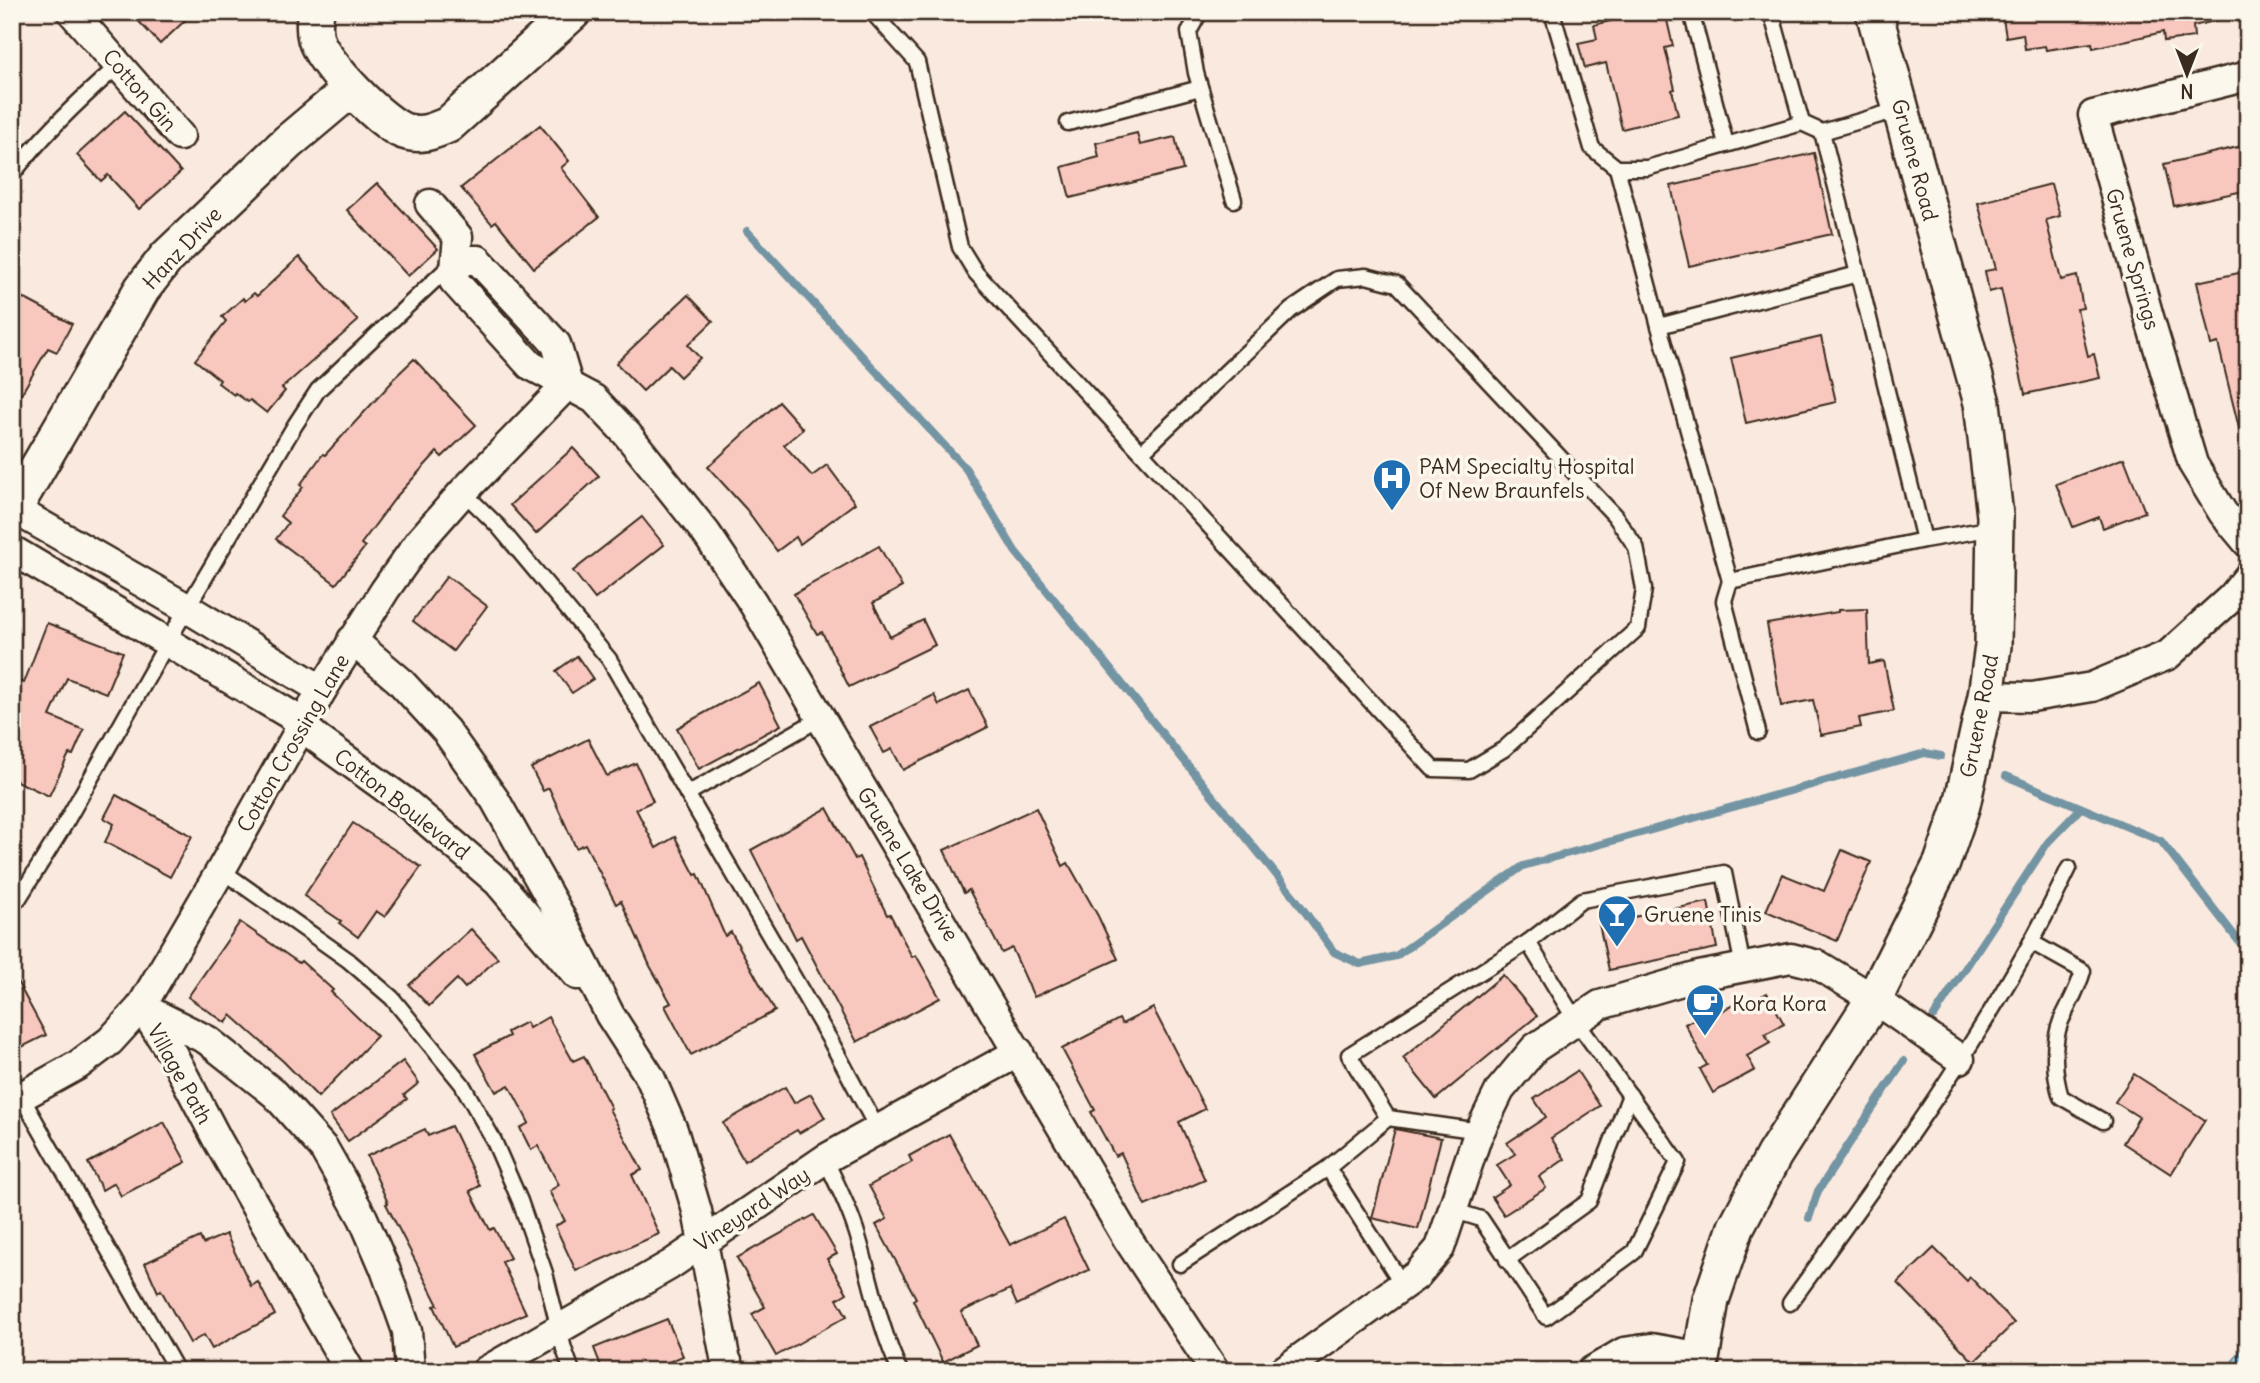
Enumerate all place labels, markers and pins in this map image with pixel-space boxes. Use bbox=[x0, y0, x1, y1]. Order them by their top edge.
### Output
place label: PAM Specialty Hospital Of New Braunfels bbox=[1419, 453, 1634, 504]
hospital icon: PAM Specialty Hospital Of New Braunfels bbox=[1371, 457, 1413, 512]
bar icon: Gruene Tinis bbox=[1596, 893, 1638, 948]
place label: Gruene Tinis bbox=[1644, 901, 1762, 928]
cafe icon: Kora Kora bbox=[1684, 982, 1726, 1037]
place label: Kora Kora bbox=[1732, 990, 1827, 1017]

